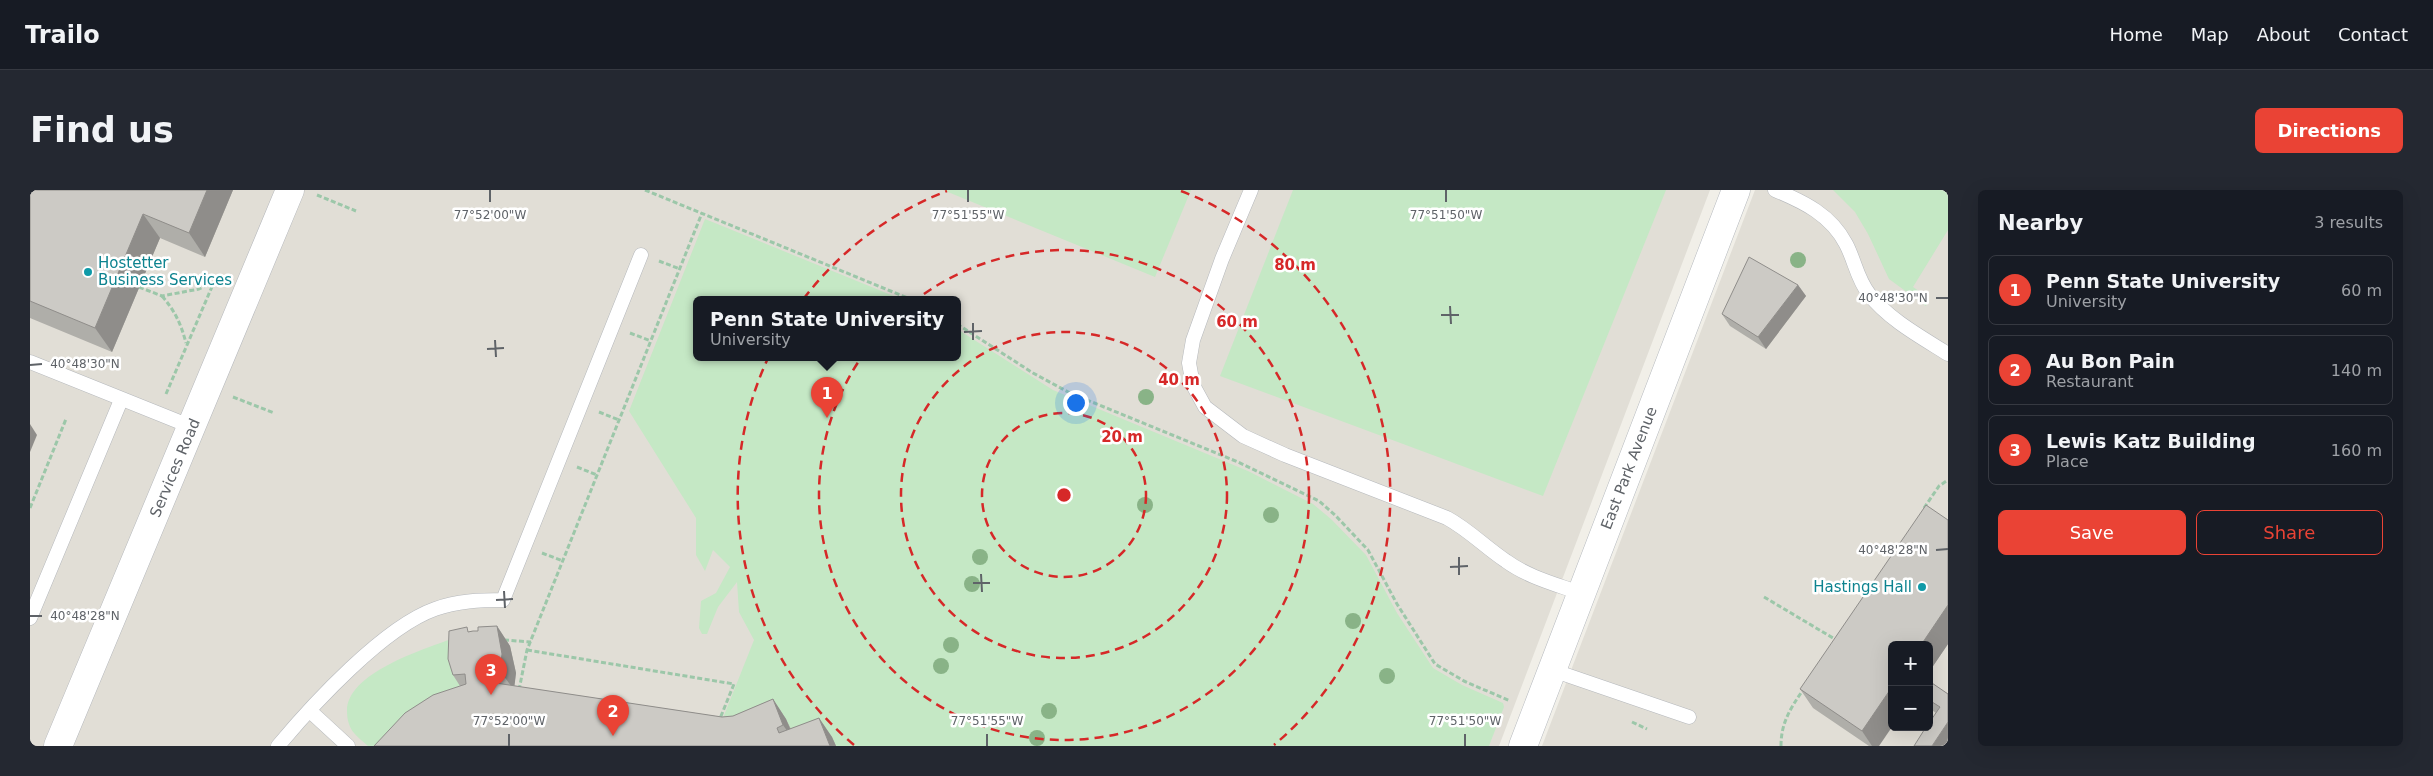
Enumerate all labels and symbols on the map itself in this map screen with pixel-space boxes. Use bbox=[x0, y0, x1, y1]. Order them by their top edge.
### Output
text: 77°52'00"W bbox=[454, 208, 526, 222]
text: 77°51'55"W bbox=[932, 208, 1004, 222]
text: 77°51'50"W bbox=[1410, 208, 1482, 222]
place label: Hostetter Business Services bbox=[98, 254, 232, 289]
text: 80 m bbox=[1274, 256, 1316, 274]
marker: Hostetter Business Services bbox=[82, 266, 94, 278]
text: 40°48'30"N bbox=[1858, 291, 1928, 305]
text: 60 m bbox=[1216, 313, 1258, 331]
text: 40°48'30"N bbox=[50, 357, 120, 371]
text: 40 m bbox=[1158, 371, 1200, 389]
pin: 1 bbox=[811, 377, 843, 418]
your location bbox=[1063, 390, 1089, 416]
street label: East Park Avenue bbox=[1597, 404, 1661, 532]
street label: Services Road bbox=[146, 416, 204, 520]
text: 20 m bbox=[1101, 428, 1143, 446]
centre of rings bbox=[1055, 486, 1073, 504]
text: 40°48'28"N bbox=[1858, 543, 1928, 557]
place label: Hastings Hall bbox=[1813, 578, 1912, 596]
marker: Hastings Hall bbox=[1916, 581, 1928, 593]
text: 40°48'28"N bbox=[50, 609, 120, 623]
pin: 3 bbox=[475, 654, 507, 695]
pin: 2 bbox=[597, 695, 629, 736]
text: 77°52'00"W bbox=[473, 714, 545, 728]
text: 77°51'55"W bbox=[951, 714, 1023, 728]
text: 77°51'50"W bbox=[1429, 714, 1501, 728]

